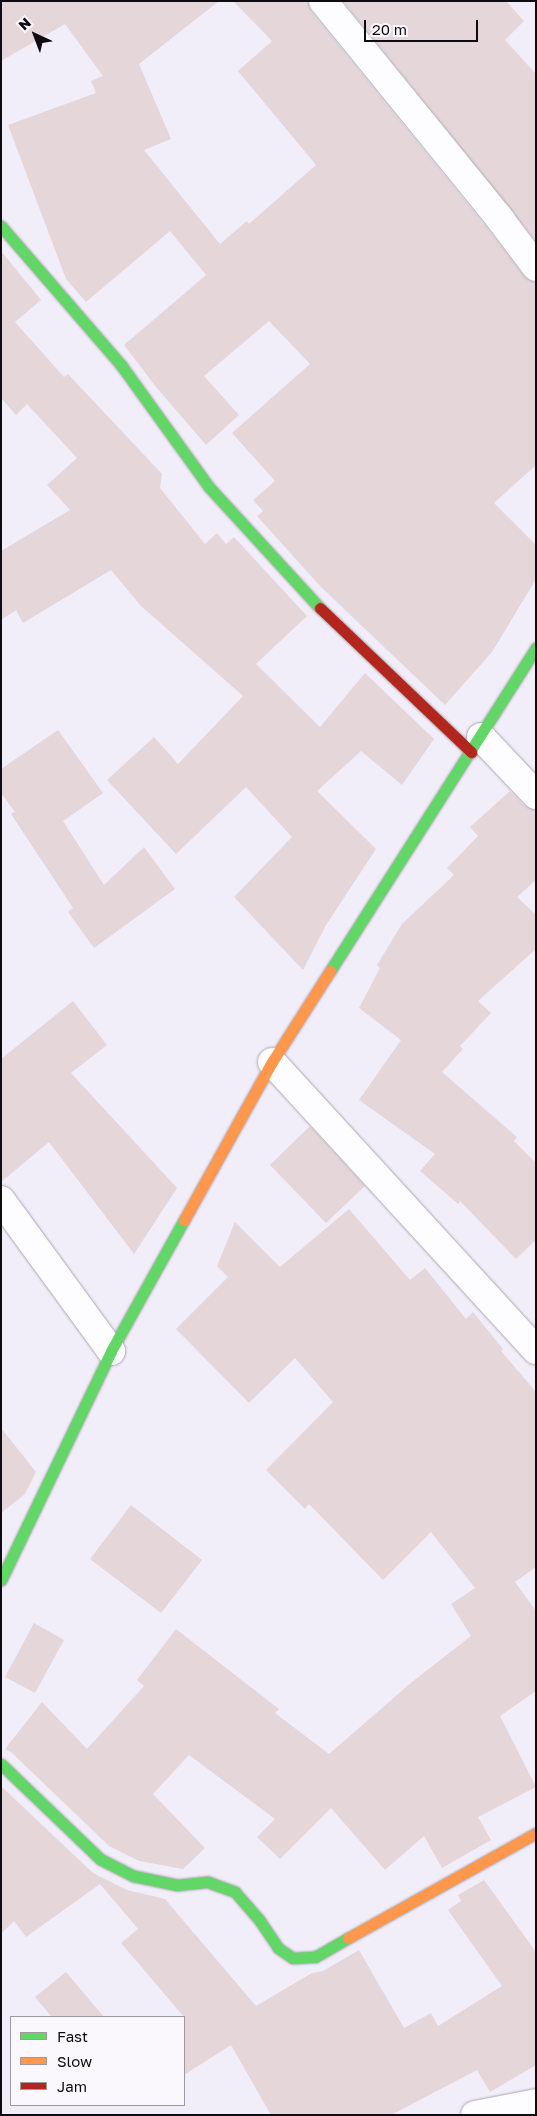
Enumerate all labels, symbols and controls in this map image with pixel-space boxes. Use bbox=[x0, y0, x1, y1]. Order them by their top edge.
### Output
north arrow bbox=[10, 10, 60, 60]
scale bar bbox=[367, 10, 481, 42]
text: N bbox=[15, 14, 34, 34]
text: 20 m bbox=[372, 20, 407, 38]
legend bbox=[10, 2016, 185, 2106]
text: Fast bbox=[57, 2027, 88, 2045]
text: Slow bbox=[57, 2052, 92, 2070]
text: Jam bbox=[57, 2077, 87, 2095]

